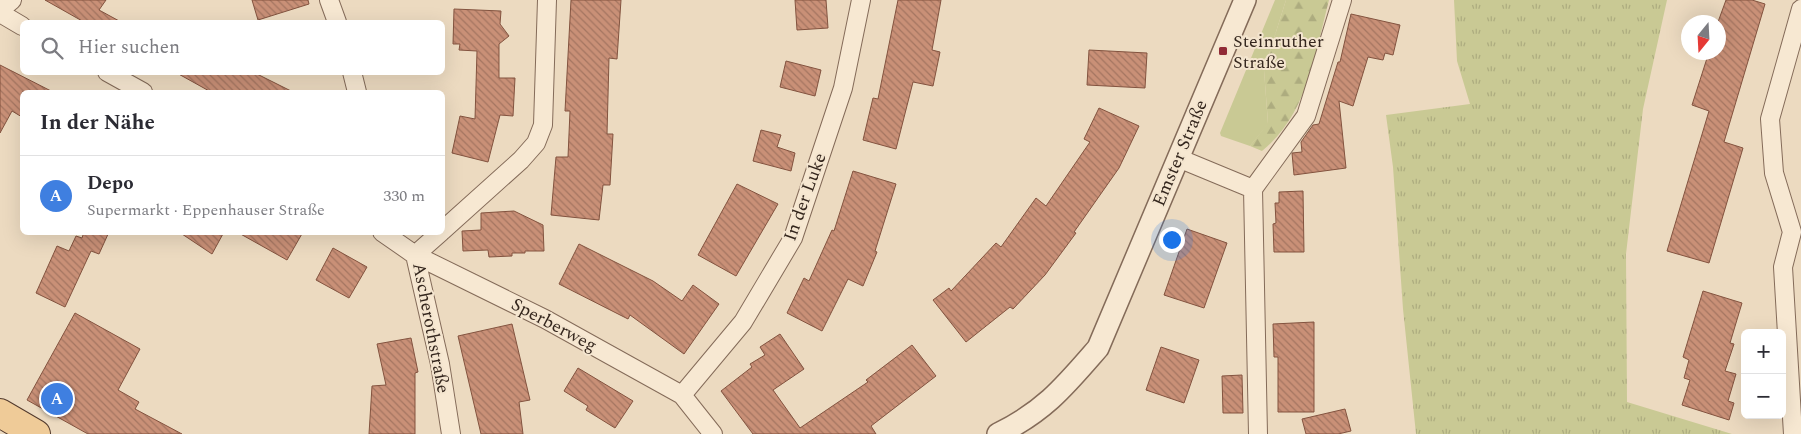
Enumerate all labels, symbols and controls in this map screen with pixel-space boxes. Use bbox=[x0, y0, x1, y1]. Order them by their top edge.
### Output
north arrow bbox=[1681, 15, 1726, 60]
search box bbox=[20, 20, 445, 75]
place label: Steinruther Straße bbox=[1233, 28, 1324, 76]
text: Hier suchen bbox=[78, 33, 180, 62]
icon: search bbox=[38, 34, 66, 62]
marker: Steinruther Straße bbox=[1217, 45, 1229, 57]
street label: Emster Straße bbox=[1145, 95, 1215, 211]
text: In der Nähe bbox=[40, 107, 155, 139]
street label: In der Luke bbox=[777, 149, 833, 245]
text: Depo bbox=[87, 169, 134, 198]
text: A bbox=[50, 184, 62, 208]
text: 330 m bbox=[383, 184, 425, 208]
text: Supermarkt · Eppenhauser Straße bbox=[87, 198, 325, 222]
your location bbox=[1159, 227, 1185, 253]
street label: Ascherothstraße bbox=[405, 260, 457, 396]
street label: Sperberweg bbox=[506, 291, 602, 359]
map controls bbox=[1741, 329, 1786, 419]
button: + bbox=[1741, 329, 1786, 374]
button: − bbox=[1741, 374, 1786, 419]
pin: A bbox=[41, 380, 73, 418]

